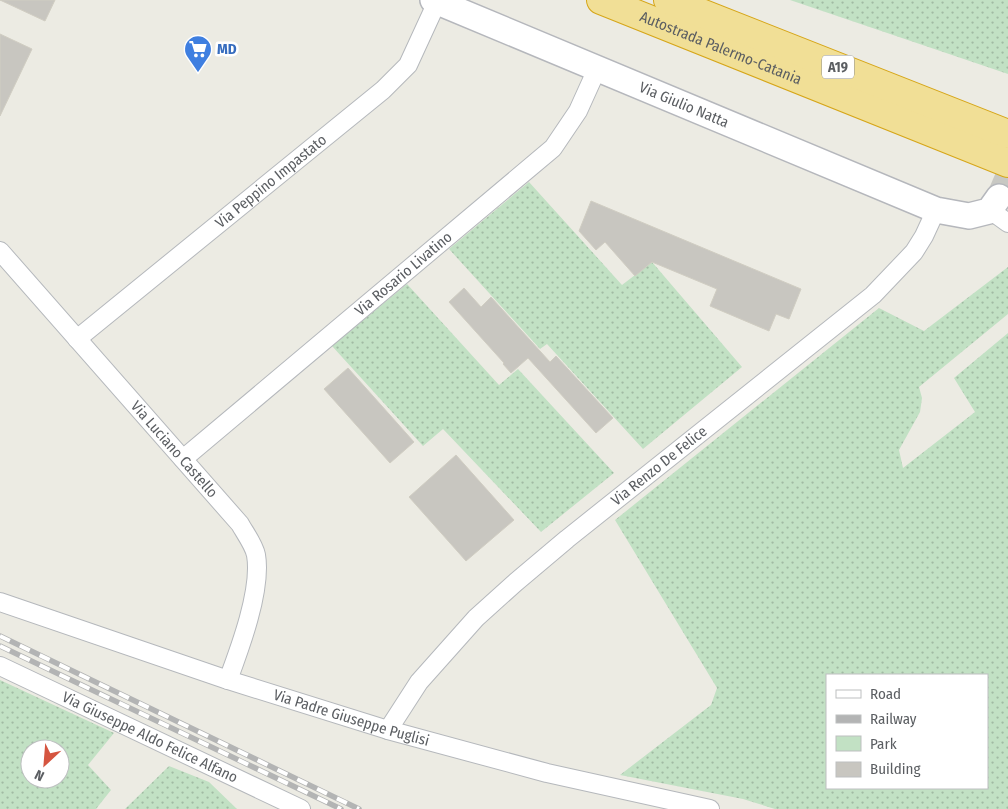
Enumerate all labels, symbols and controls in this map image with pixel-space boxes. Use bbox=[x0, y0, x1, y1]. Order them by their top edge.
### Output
street label: Autostrada Palermo-Catania bbox=[637, 8, 804, 88]
supermarket icon: MD bbox=[183, 34, 213, 73]
place label: MD bbox=[217, 40, 237, 58]
road number: A19 bbox=[822, 56, 854, 78]
street label: Via Giulio Natta bbox=[637, 78, 731, 131]
street label: Via Peppino Impastato bbox=[212, 131, 330, 232]
street label: Via Rosario Livatino bbox=[351, 228, 456, 320]
street label: Via Luciano Castello bbox=[127, 397, 222, 501]
street label: Via Renzo De Felice bbox=[608, 422, 710, 509]
legend bbox=[826, 674, 988, 789]
text: Road bbox=[870, 685, 901, 703]
street label: Via Padre Giuseppe Puglisi bbox=[271, 686, 431, 750]
street label: Via Giuseppe Aldo Felice Alfano bbox=[59, 688, 241, 787]
text: Railway bbox=[870, 710, 917, 728]
text: Park bbox=[870, 735, 897, 753]
north arrow bbox=[20, 739, 70, 789]
text: Building bbox=[870, 760, 921, 778]
text: N bbox=[32, 766, 47, 785]

